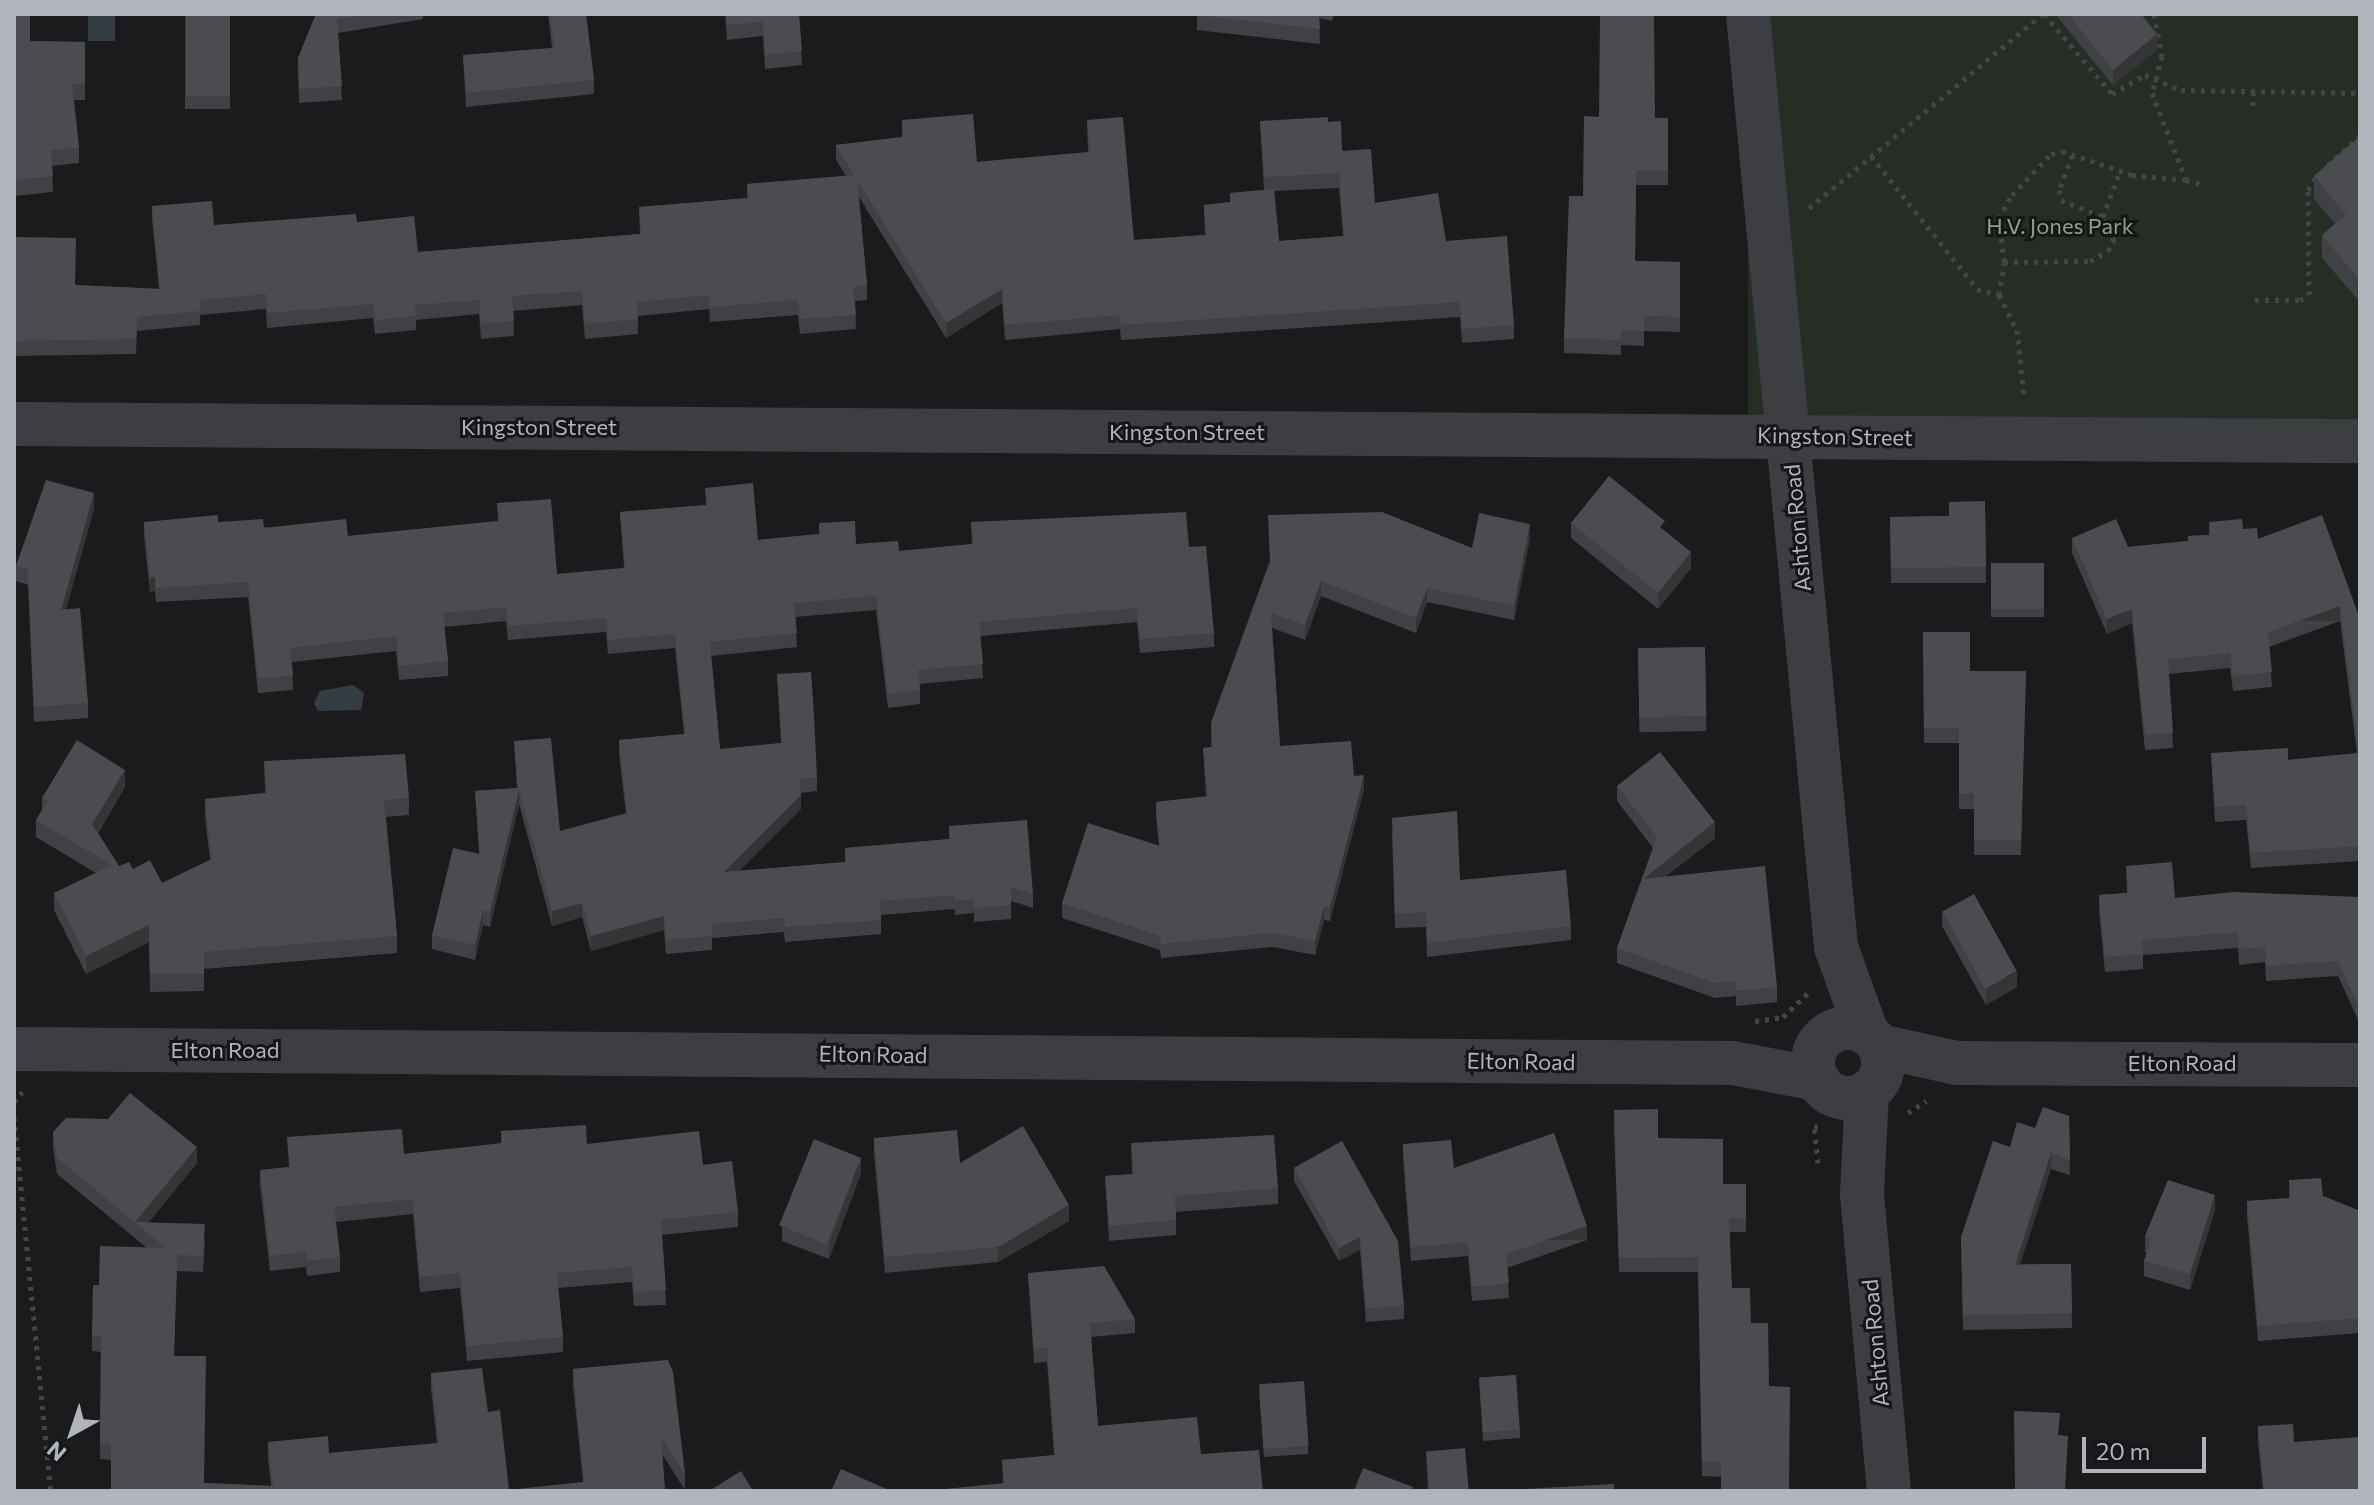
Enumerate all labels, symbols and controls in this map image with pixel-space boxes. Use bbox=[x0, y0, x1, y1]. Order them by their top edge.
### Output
park label: H.V. Jones Park bbox=[1986, 213, 2134, 239]
street label: Kingston Street bbox=[461, 414, 617, 440]
street label: Kingston Street bbox=[1109, 419, 1265, 445]
street label: Kingston Street bbox=[1757, 421, 1913, 451]
street label: Ashton Road bbox=[1778, 463, 1816, 593]
street label: Elton Road bbox=[171, 1037, 279, 1063]
street label: Elton Road bbox=[818, 1040, 928, 1068]
street label: Elton Road bbox=[1466, 1047, 1576, 1075]
street label: Elton Road bbox=[2128, 1050, 2236, 1076]
street label: Ashton Road bbox=[1856, 1278, 1894, 1408]
north arrow bbox=[32, 1393, 112, 1473]
scale bar bbox=[2086, 1421, 2210, 1471]
text: N bbox=[41, 1436, 71, 1467]
text: 20 m bbox=[2096, 1436, 2150, 1465]

